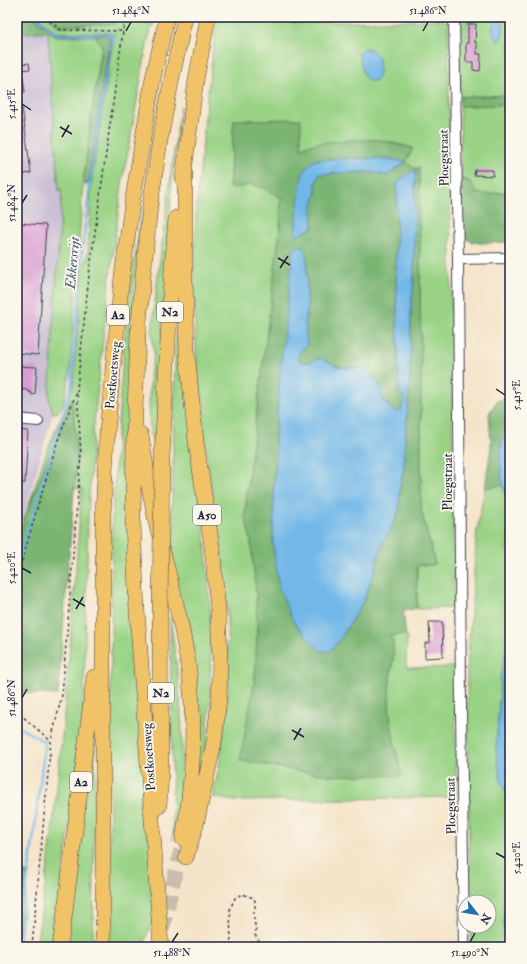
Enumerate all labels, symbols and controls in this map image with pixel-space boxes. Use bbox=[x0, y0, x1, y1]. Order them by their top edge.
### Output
text: 51.484°N bbox=[112, 5, 150, 17]
text: 51.486°N bbox=[409, 5, 447, 17]
text: 5.415°E bbox=[6, 89, 18, 119]
street label: Ploegstraat bbox=[436, 129, 452, 187]
text: 51.484°N bbox=[6, 184, 18, 222]
water label: Ekkersrijt bbox=[62, 235, 83, 291]
road number: N2 bbox=[157, 302, 183, 322]
road number: A2 bbox=[107, 305, 129, 325]
street label: Postkoetsweg bbox=[102, 340, 124, 410]
text: 5.415°E bbox=[511, 380, 523, 410]
street label: Ploegstraat bbox=[440, 453, 456, 511]
road number: A50 bbox=[193, 505, 221, 525]
text: 5.420°E bbox=[6, 552, 18, 584]
text: 51.486°N bbox=[6, 679, 18, 717]
road number: N2 bbox=[148, 683, 174, 703]
street label: Postkoetsweg bbox=[139, 722, 159, 792]
road number: A2 bbox=[70, 772, 92, 792]
street label: Ploegstraat bbox=[443, 777, 459, 835]
text: 5.420°E bbox=[511, 842, 523, 874]
north arrow bbox=[457, 894, 497, 934]
text: N bbox=[476, 910, 494, 927]
text: 51.488°N bbox=[153, 947, 191, 959]
text: 51.490°N bbox=[451, 947, 489, 959]

